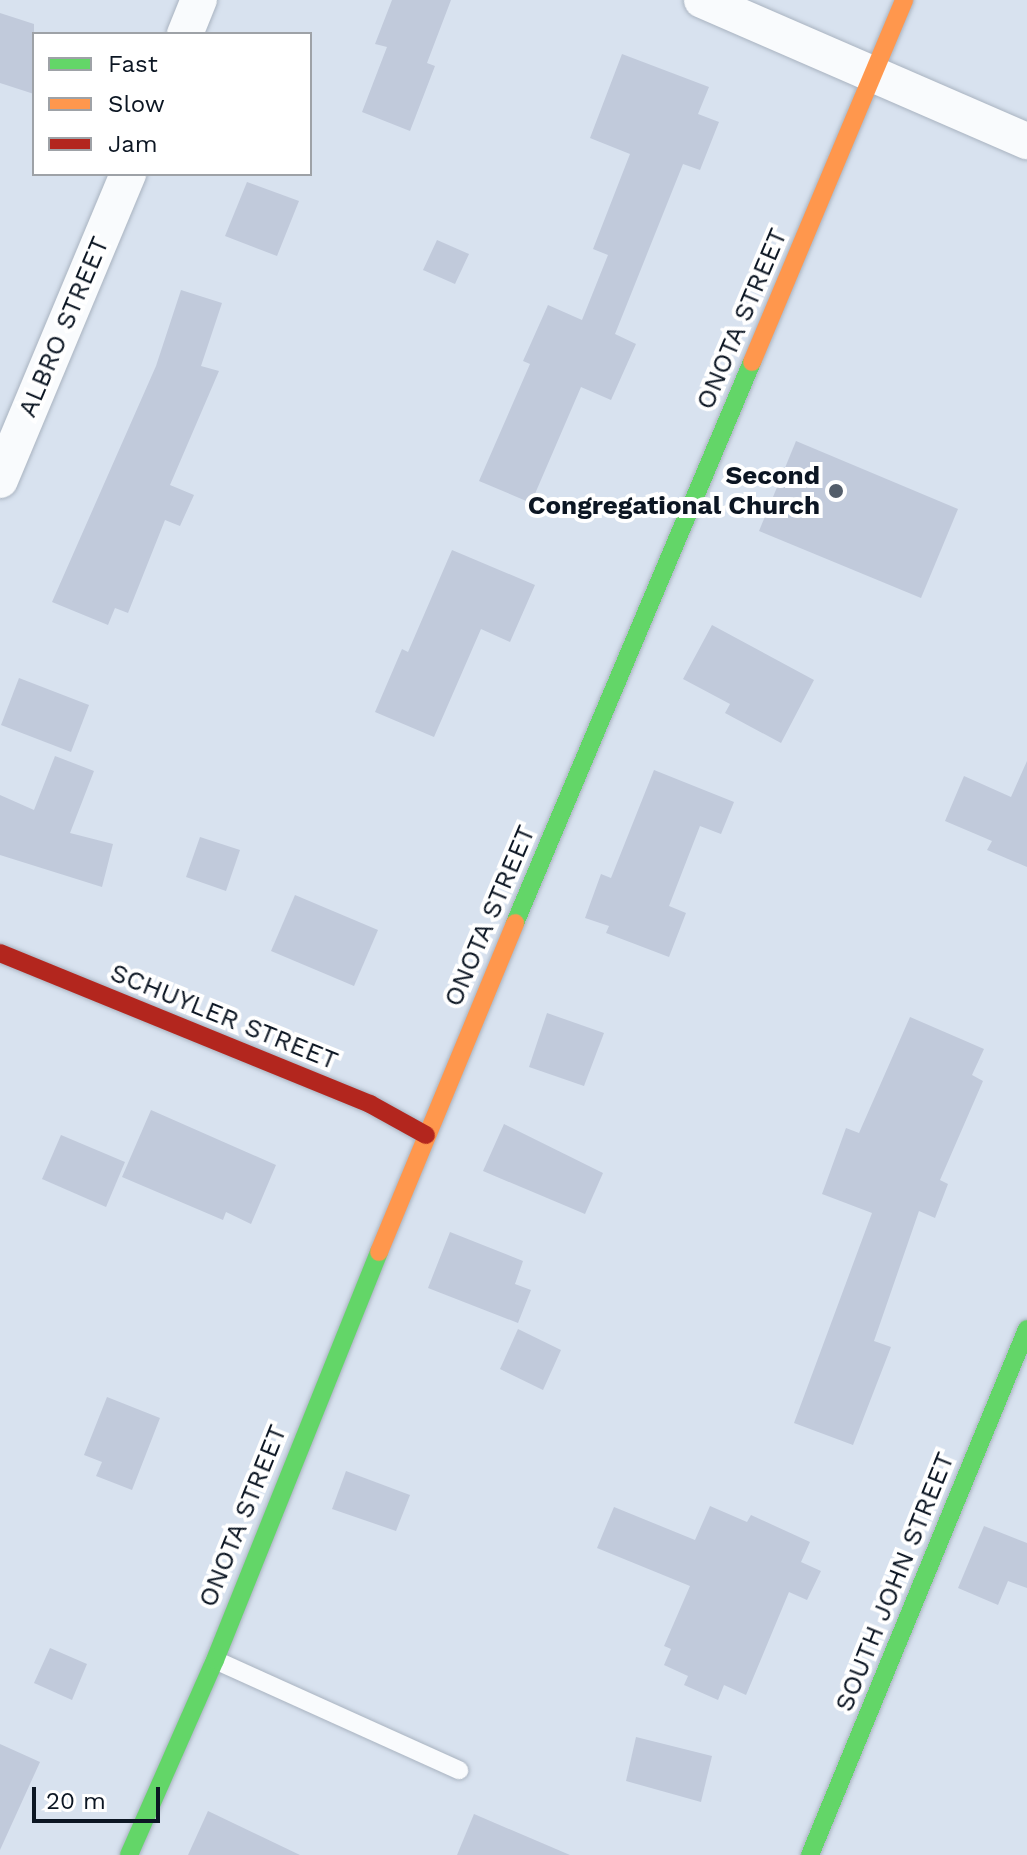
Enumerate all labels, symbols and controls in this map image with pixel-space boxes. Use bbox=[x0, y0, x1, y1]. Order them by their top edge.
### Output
legend bbox=[32, 32, 312, 176]
text: Fast bbox=[108, 50, 158, 78]
text: Slow bbox=[108, 90, 165, 118]
text: Jam bbox=[108, 130, 158, 158]
street label: ONOTA STREET bbox=[690, 223, 794, 415]
street label: ALBRO STREET bbox=[12, 232, 116, 422]
place label: Second Congregational Church bbox=[527, 460, 820, 522]
marker: Second Congregational Church bbox=[827, 482, 845, 500]
street label: ONOTA STREET bbox=[438, 820, 542, 1012]
street label: SCHUYLER STREET bbox=[106, 957, 342, 1077]
street label: ONOTA STREET bbox=[192, 1420, 294, 1612]
street label: SOUTH JOHN STREET bbox=[829, 1448, 961, 1716]
scale bar bbox=[36, 1771, 164, 1821]
text: 20 m bbox=[46, 1787, 106, 1815]

